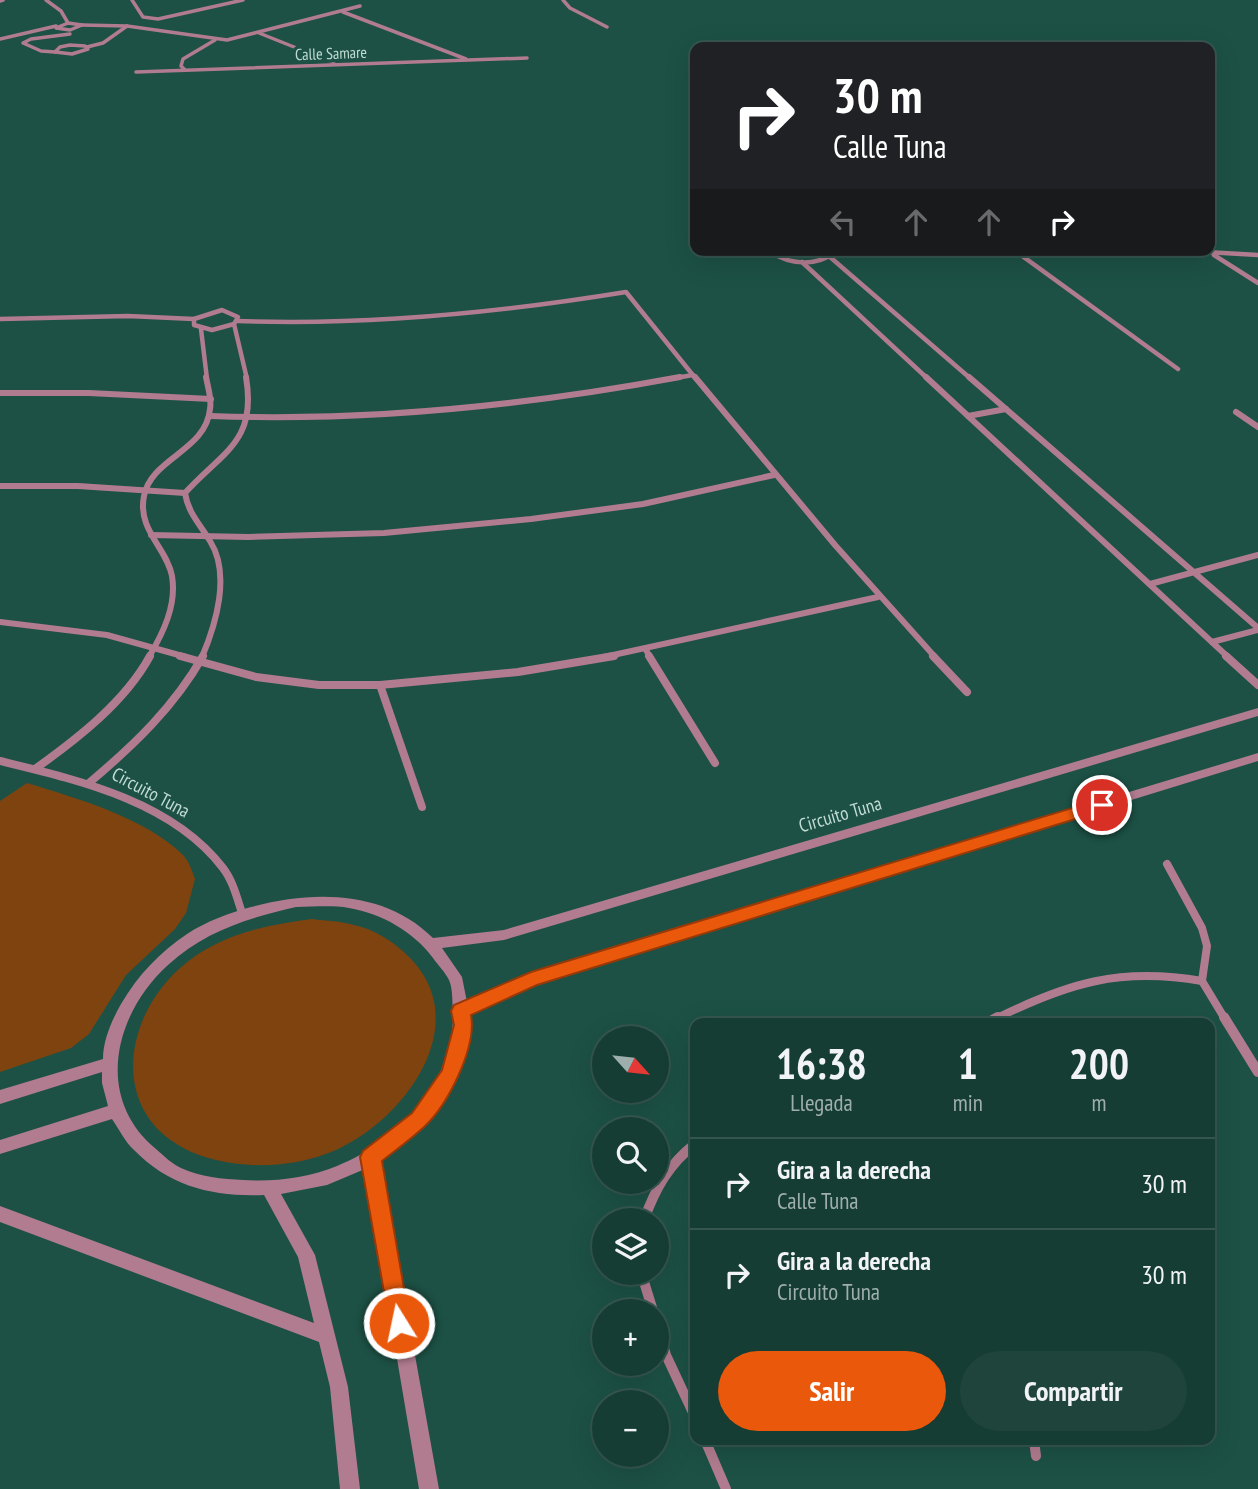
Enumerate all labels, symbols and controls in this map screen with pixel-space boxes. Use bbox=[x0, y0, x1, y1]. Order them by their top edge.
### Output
street label: Calle Samare bbox=[295, 42, 367, 64]
text: 30 m bbox=[833, 63, 922, 127]
icon: right bbox=[718, 70, 809, 161]
text: Calle Tuna bbox=[833, 125, 946, 167]
icon: left bbox=[824, 203, 862, 241]
icon: ahead bbox=[897, 203, 935, 241]
icon: ahead bbox=[970, 203, 1008, 241]
icon: right bbox=[1043, 203, 1081, 241]
street label: Circuito Tuna bbox=[108, 761, 194, 823]
pin bbox=[1072, 775, 1132, 835]
icon: arrive bbox=[1083, 786, 1121, 824]
street label: Circuito Tuna bbox=[796, 791, 884, 837]
north arrow bbox=[592, 1026, 668, 1102]
map controls bbox=[592, 1026, 669, 1467]
text: 16:38 bbox=[776, 1036, 867, 1091]
text: 1 bbox=[958, 1036, 978, 1091]
text: 200 bbox=[1069, 1036, 1129, 1091]
text: Llegada bbox=[790, 1088, 853, 1117]
text: min bbox=[953, 1088, 983, 1117]
text: m bbox=[1091, 1088, 1106, 1117]
button: search bbox=[592, 1117, 669, 1194]
text: Gira a la derecha bbox=[777, 1153, 931, 1186]
icon: right bbox=[718, 1165, 756, 1203]
text: 30 m bbox=[1141, 1167, 1187, 1200]
text: Calle Tuna bbox=[777, 1186, 859, 1215]
button: layers bbox=[592, 1208, 669, 1285]
text: Gira a la derecha bbox=[777, 1244, 931, 1277]
icon: right bbox=[718, 1256, 756, 1294]
text: 30 m bbox=[1141, 1258, 1187, 1291]
text: Circuito Tuna bbox=[777, 1277, 880, 1306]
position arrow bbox=[362, 1286, 436, 1360]
button: + bbox=[592, 1299, 669, 1376]
button: Salir bbox=[718, 1351, 946, 1431]
button: Compartir bbox=[960, 1351, 1187, 1431]
button: − bbox=[592, 1390, 669, 1467]

